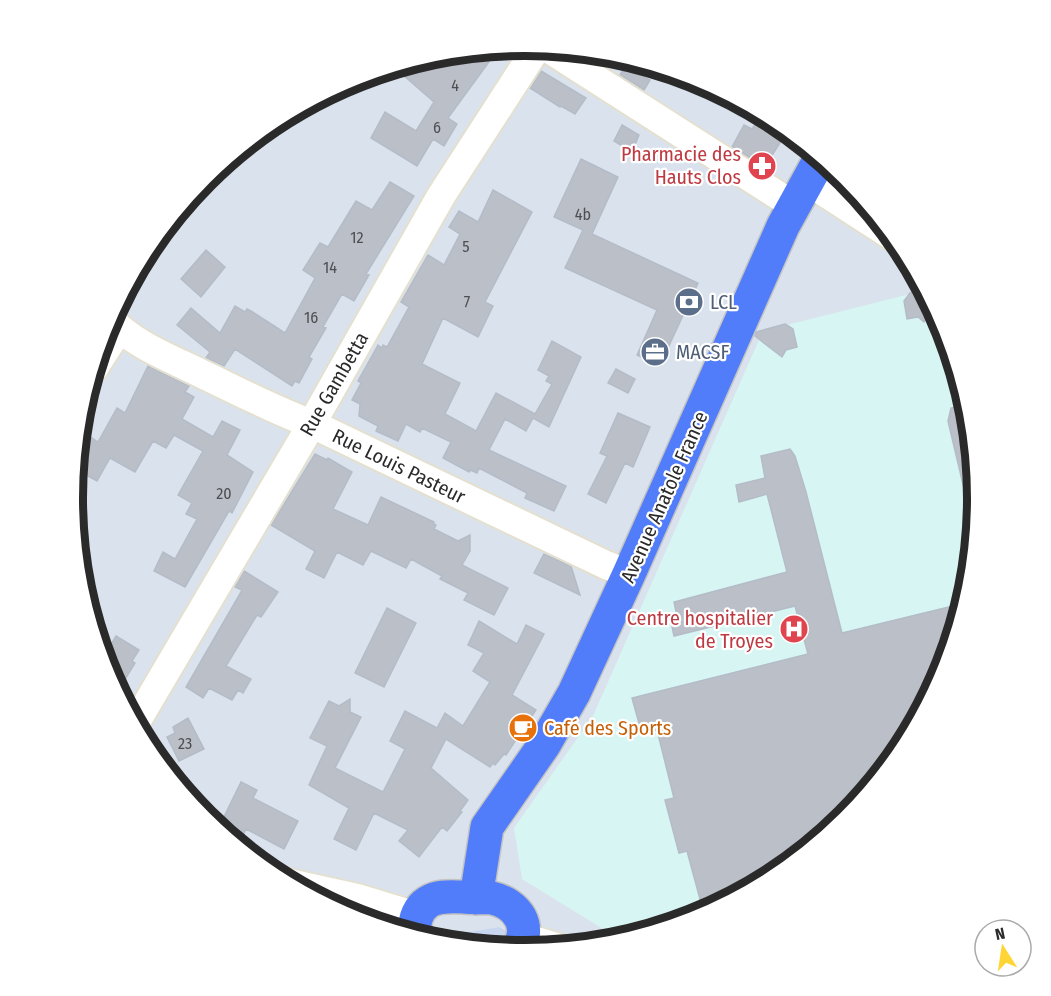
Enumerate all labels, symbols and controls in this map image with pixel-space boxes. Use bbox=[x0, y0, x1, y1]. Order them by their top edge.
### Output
house number: 4 bbox=[451, 76, 459, 95]
house number: 6 bbox=[433, 118, 441, 137]
place label: Pharmacie des Hauts Clos bbox=[621, 142, 741, 189]
pharmacy icon: Pharmacie des Hauts Clos bbox=[746, 150, 778, 182]
house number: 4b bbox=[575, 205, 591, 224]
house number: 12 bbox=[350, 228, 364, 247]
house number: 5 bbox=[462, 237, 470, 256]
house number: 14 bbox=[323, 258, 337, 277]
bank icon: LCL bbox=[673, 286, 705, 318]
place label: LCL bbox=[710, 290, 737, 314]
house number: 7 bbox=[464, 292, 471, 311]
house number: 16 bbox=[304, 308, 318, 327]
street label: Rue Gambetta bbox=[295, 328, 373, 440]
office icon: MACSF bbox=[639, 336, 671, 368]
place label: MACSF bbox=[676, 340, 729, 364]
street label: Avenue Anatole France bbox=[615, 408, 713, 586]
street label: Rue Louis Pasteur bbox=[329, 423, 469, 509]
house number: 20 bbox=[216, 484, 232, 503]
place label: Centre hospitalier de Troyes bbox=[627, 606, 773, 653]
hospital icon: Centre hospitalier de Troyes bbox=[778, 613, 810, 645]
cafe icon: Café des Sports bbox=[507, 712, 539, 744]
place label: Café des Sports bbox=[544, 716, 671, 740]
house number: 23 bbox=[178, 734, 192, 753]
north arrow bbox=[973, 918, 1033, 978]
text: N bbox=[993, 924, 1007, 944]

